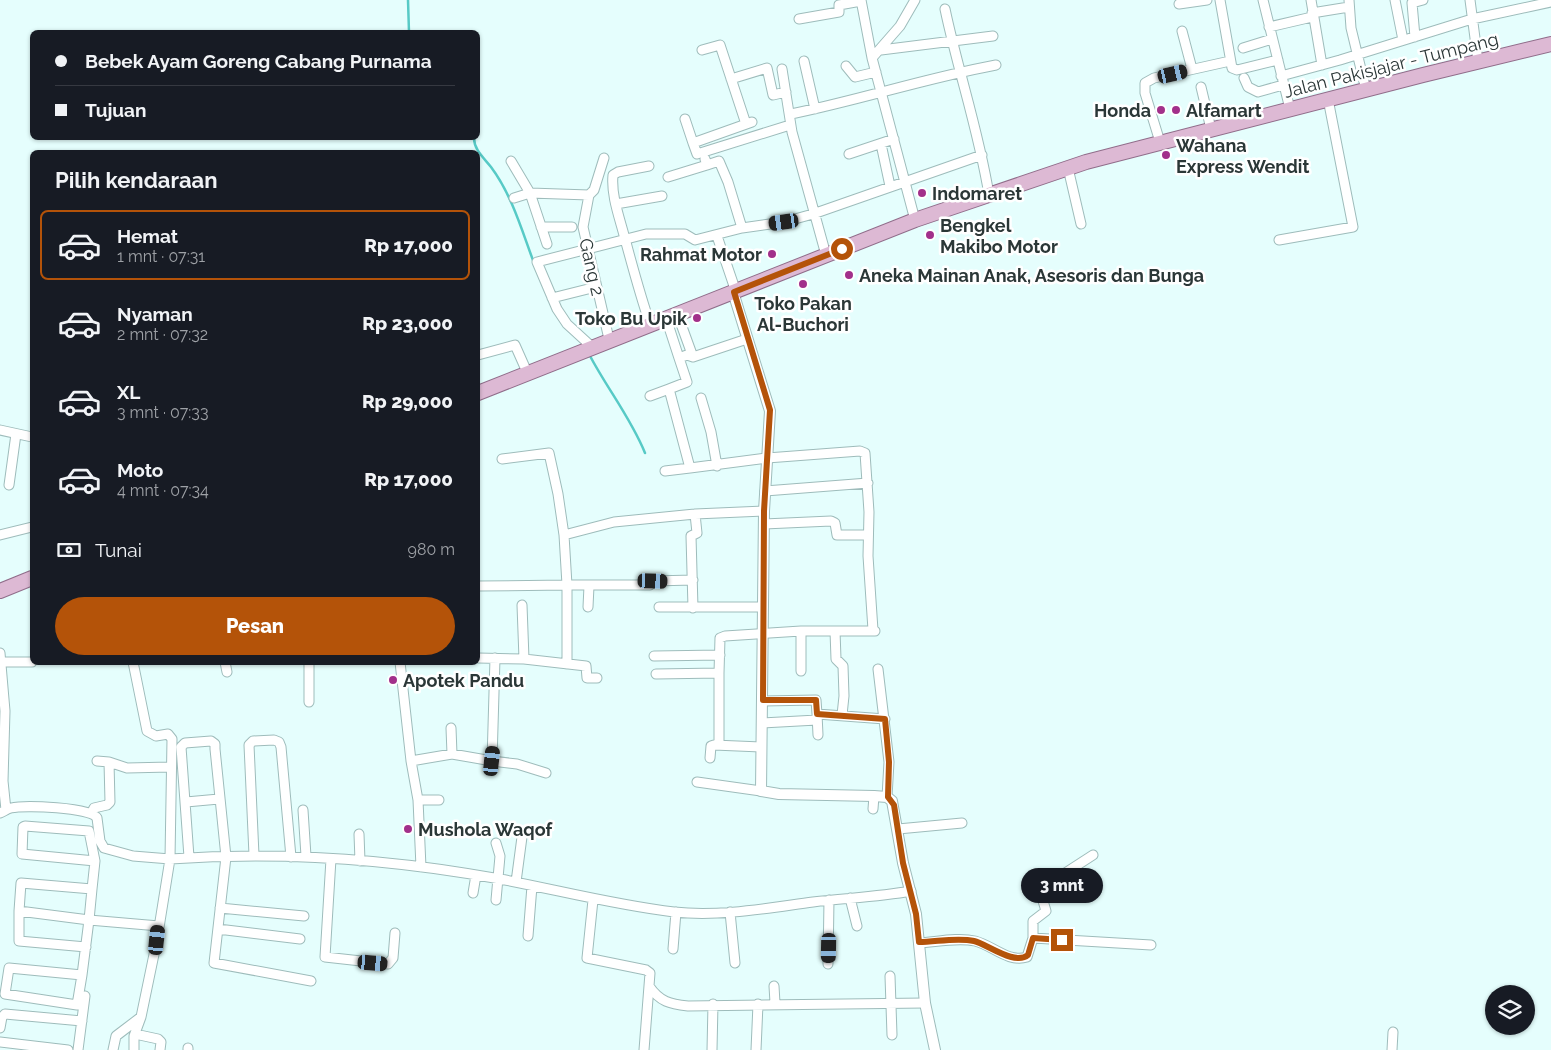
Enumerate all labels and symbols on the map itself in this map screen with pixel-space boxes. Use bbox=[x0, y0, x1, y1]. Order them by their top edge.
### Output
street label: Jalan Pakisjajar - Tumpang bbox=[1282, 28, 1500, 102]
car bbox=[1156, 63, 1189, 85]
place label: Honda bbox=[1094, 100, 1151, 121]
place label: Alfamart bbox=[1186, 100, 1262, 121]
marker: Honda bbox=[1155, 104, 1167, 116]
marker: Alfamart bbox=[1170, 104, 1182, 116]
place label: Wahana Express Wendit bbox=[1176, 135, 1309, 177]
marker: Wahana Express Wendit bbox=[1160, 149, 1172, 161]
place label: Indomaret bbox=[932, 183, 1022, 204]
marker: Indomaret bbox=[916, 187, 928, 199]
car bbox=[768, 212, 799, 232]
place label: Bengkel Makibo Motor bbox=[940, 215, 1058, 257]
marker: Bengkel Makibo Motor bbox=[924, 229, 936, 241]
street label: Gang 2 bbox=[575, 236, 609, 298]
route start bbox=[831, 238, 853, 260]
place label: Rahmat Motor bbox=[640, 244, 762, 265]
marker: Rahmat Motor bbox=[766, 248, 778, 260]
place label: Aneka Mainan Anak, Asesoris dan Bunga bbox=[859, 265, 1204, 286]
marker: Aneka Mainan Anak, Asesoris dan Bunga bbox=[843, 269, 855, 281]
marker: Toko Pakan Al-Buchori bbox=[797, 278, 809, 290]
place label: Toko Pakan Al-Buchori bbox=[754, 293, 852, 335]
place label: Toko Bu Upik bbox=[575, 308, 688, 329]
marker: Toko Bu Upik bbox=[691, 312, 703, 324]
car bbox=[637, 573, 668, 589]
place label: Apotek Pandu bbox=[403, 670, 524, 691]
marker: Apotek Pandu bbox=[387, 674, 399, 686]
car bbox=[482, 745, 501, 777]
place label: Mushola Waqof bbox=[418, 819, 554, 840]
marker: Mushola Waqof bbox=[402, 823, 414, 835]
callout: 3 mnt bbox=[1021, 868, 1103, 902]
car bbox=[147, 924, 166, 956]
route end bbox=[1051, 929, 1073, 951]
car bbox=[821, 933, 836, 963]
car bbox=[357, 954, 388, 972]

